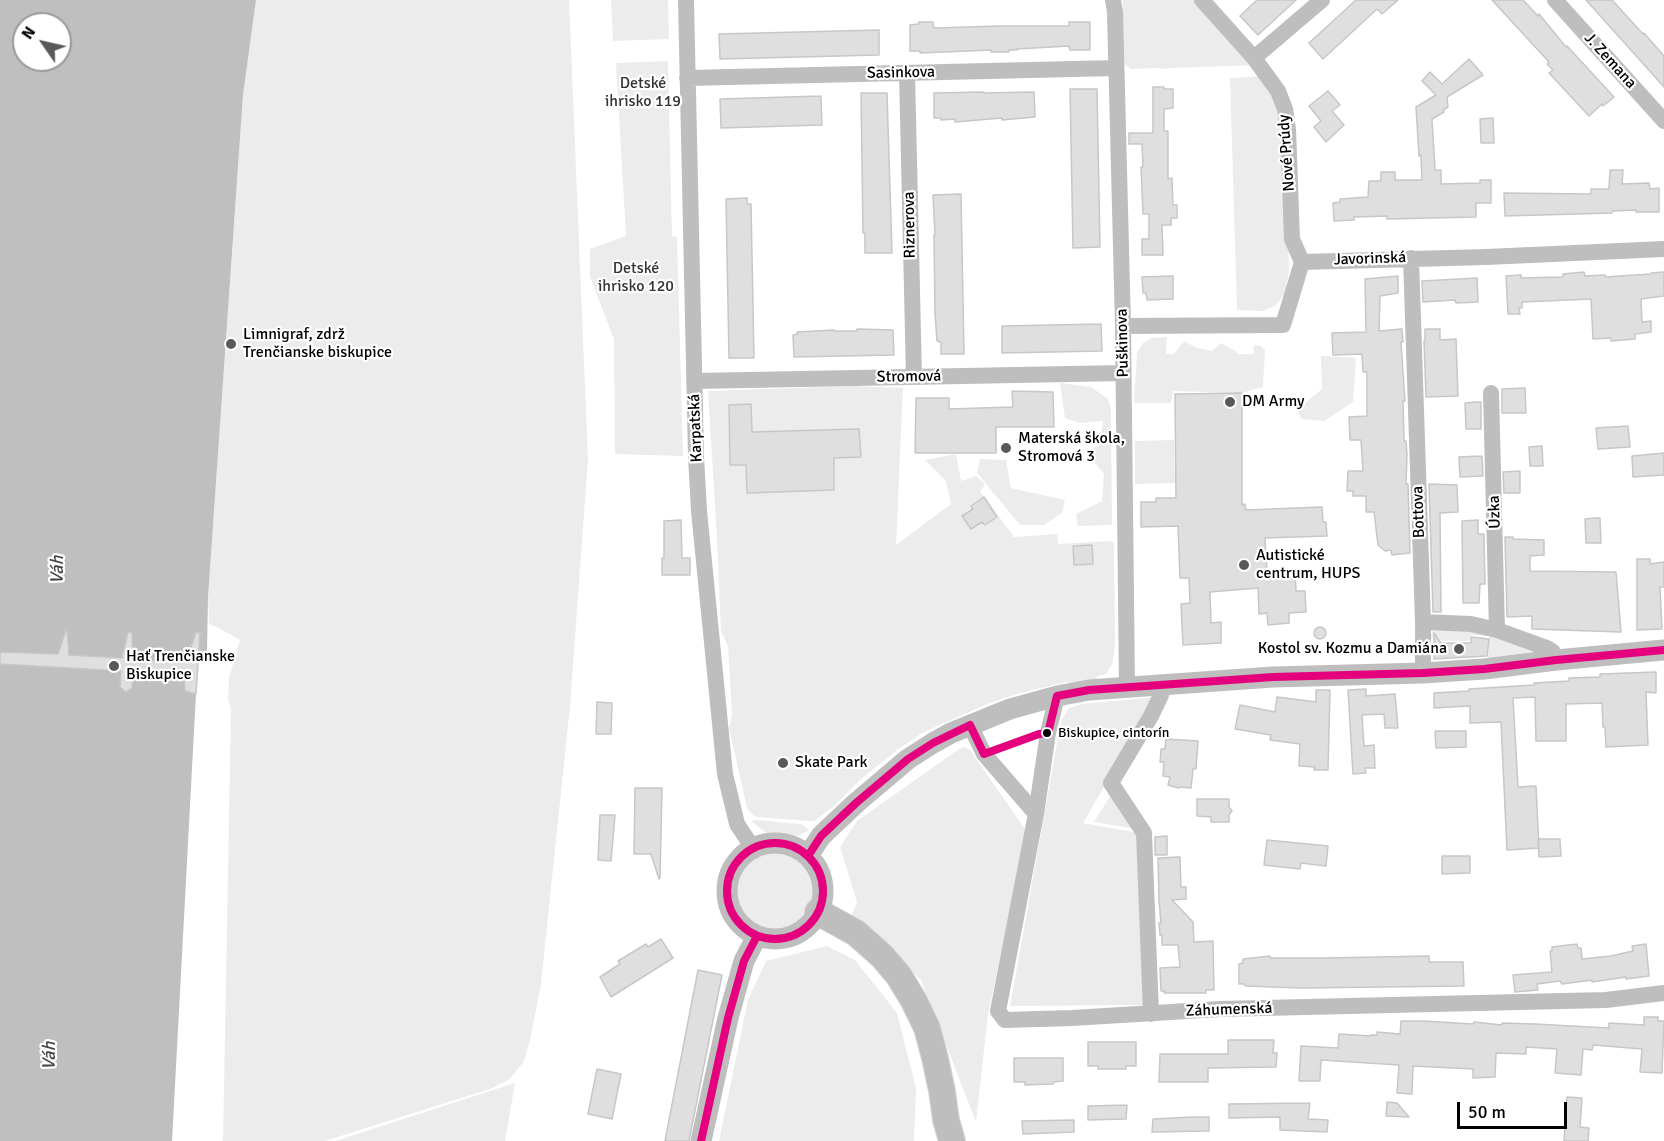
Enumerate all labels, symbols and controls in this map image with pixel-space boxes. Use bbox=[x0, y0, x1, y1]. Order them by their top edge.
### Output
north arrow bbox=[12, 12, 72, 72]
text: N bbox=[17, 23, 40, 43]
street label: J. Zemana bbox=[1580, 29, 1640, 93]
street label: Sasinkova bbox=[867, 63, 935, 83]
park label: Detské ihrisko 119 bbox=[605, 74, 681, 112]
street label: Nové Prúdy bbox=[1275, 114, 1299, 192]
street label: Riznerova bbox=[900, 191, 920, 259]
street label: Javorinská bbox=[1334, 248, 1406, 270]
park label: Detské ihrisko 120 bbox=[598, 259, 674, 297]
street label: Puškinova bbox=[1113, 308, 1133, 378]
place label: Limnigraf, zdrž Trenčianske biskupice bbox=[243, 325, 392, 363]
marker: Limnigraf, zdrž Trenčianske biskupice bbox=[224, 337, 238, 351]
street label: Stromová bbox=[876, 367, 942, 387]
place label: DM Army bbox=[1242, 392, 1304, 412]
street label: Karpatská bbox=[685, 393, 707, 463]
marker: DM Army bbox=[1223, 395, 1237, 409]
place label: Materská škola, Stromová 3 bbox=[1018, 429, 1125, 467]
marker: Materská škola, Stromová 3 bbox=[999, 441, 1013, 455]
street label: Bottova bbox=[1408, 485, 1430, 539]
street label: Úzka bbox=[1485, 495, 1505, 529]
place label: Autistické centrum, HUPS bbox=[1256, 546, 1360, 584]
water label: Váh bbox=[47, 556, 69, 584]
marker: Autistické centrum, HUPS bbox=[1237, 558, 1251, 572]
place label: Kostol sv. Kozmu a Damiána bbox=[1258, 639, 1447, 659]
marker: Kostol sv. Kozmu a Damiána bbox=[1452, 642, 1466, 656]
place label: Hať Trenčianske Biskupice bbox=[126, 647, 235, 685]
marker: Hať Trenčianske Biskupice bbox=[107, 659, 121, 673]
place label: Biskupice, cintorín bbox=[1058, 725, 1169, 741]
marker: Biskupice, cintorín bbox=[1041, 727, 1053, 739]
place label: Skate Park bbox=[795, 753, 868, 773]
marker: Skate Park bbox=[776, 756, 790, 770]
street label: Záhumenská bbox=[1185, 999, 1273, 1021]
water label: Váh bbox=[39, 1042, 61, 1070]
scale bar bbox=[1460, 1090, 1570, 1128]
text: 50 m bbox=[1468, 1101, 1506, 1123]

